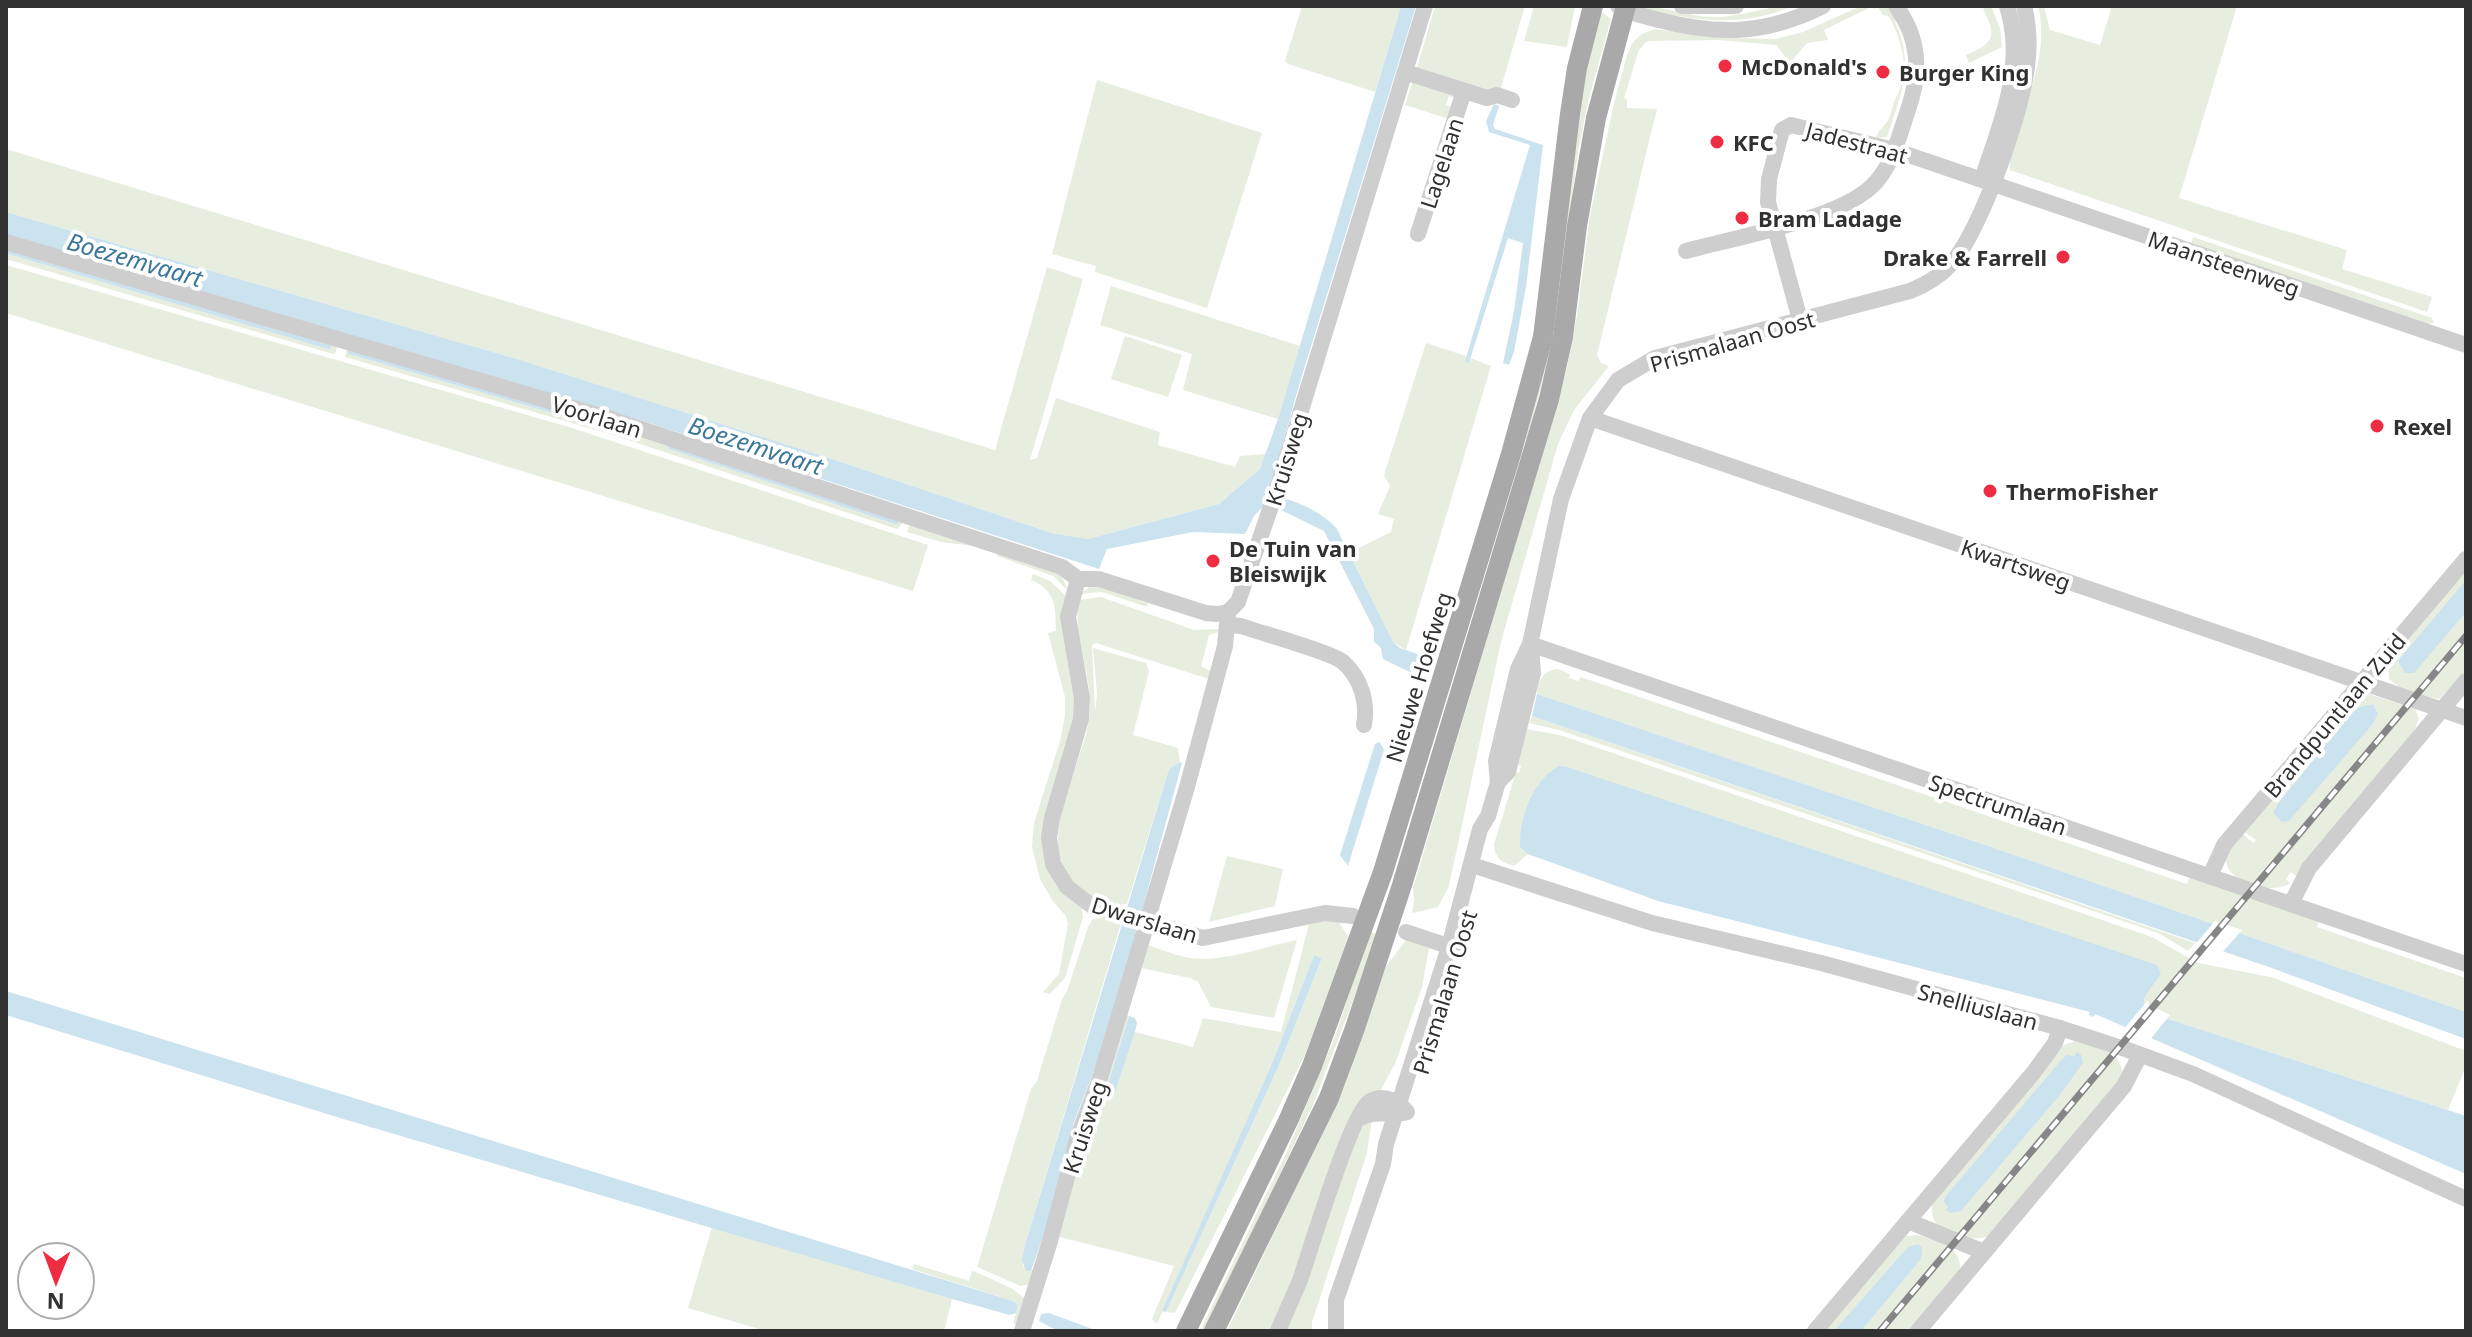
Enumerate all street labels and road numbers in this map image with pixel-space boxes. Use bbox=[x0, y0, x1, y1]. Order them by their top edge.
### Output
street label: Lagelaan bbox=[1412, 114, 1470, 212]
street label: Jadestraat bbox=[1801, 114, 1911, 170]
street label: Maansteenweg bbox=[2144, 223, 2304, 303]
street label: Prismalaan Oost bbox=[1646, 303, 1818, 379]
street label: Voorlaan bbox=[548, 388, 646, 444]
street label: Kruisweg bbox=[1258, 409, 1314, 509]
street label: Kwartsweg bbox=[1957, 531, 2075, 597]
street label: Nieuwe Hoefweg bbox=[1378, 588, 1458, 766]
street label: Brandpuntlaan Zuid bbox=[2256, 626, 2412, 804]
street label: Spectrumlaan bbox=[1925, 766, 2071, 842]
street label: Dwarslaan bbox=[1088, 889, 1202, 949]
street label: Prismalaan Oost bbox=[1405, 906, 1483, 1078]
street label: Snelliuslaan bbox=[1915, 976, 2041, 1036]
street label: Kruisweg bbox=[1055, 1077, 1113, 1177]

